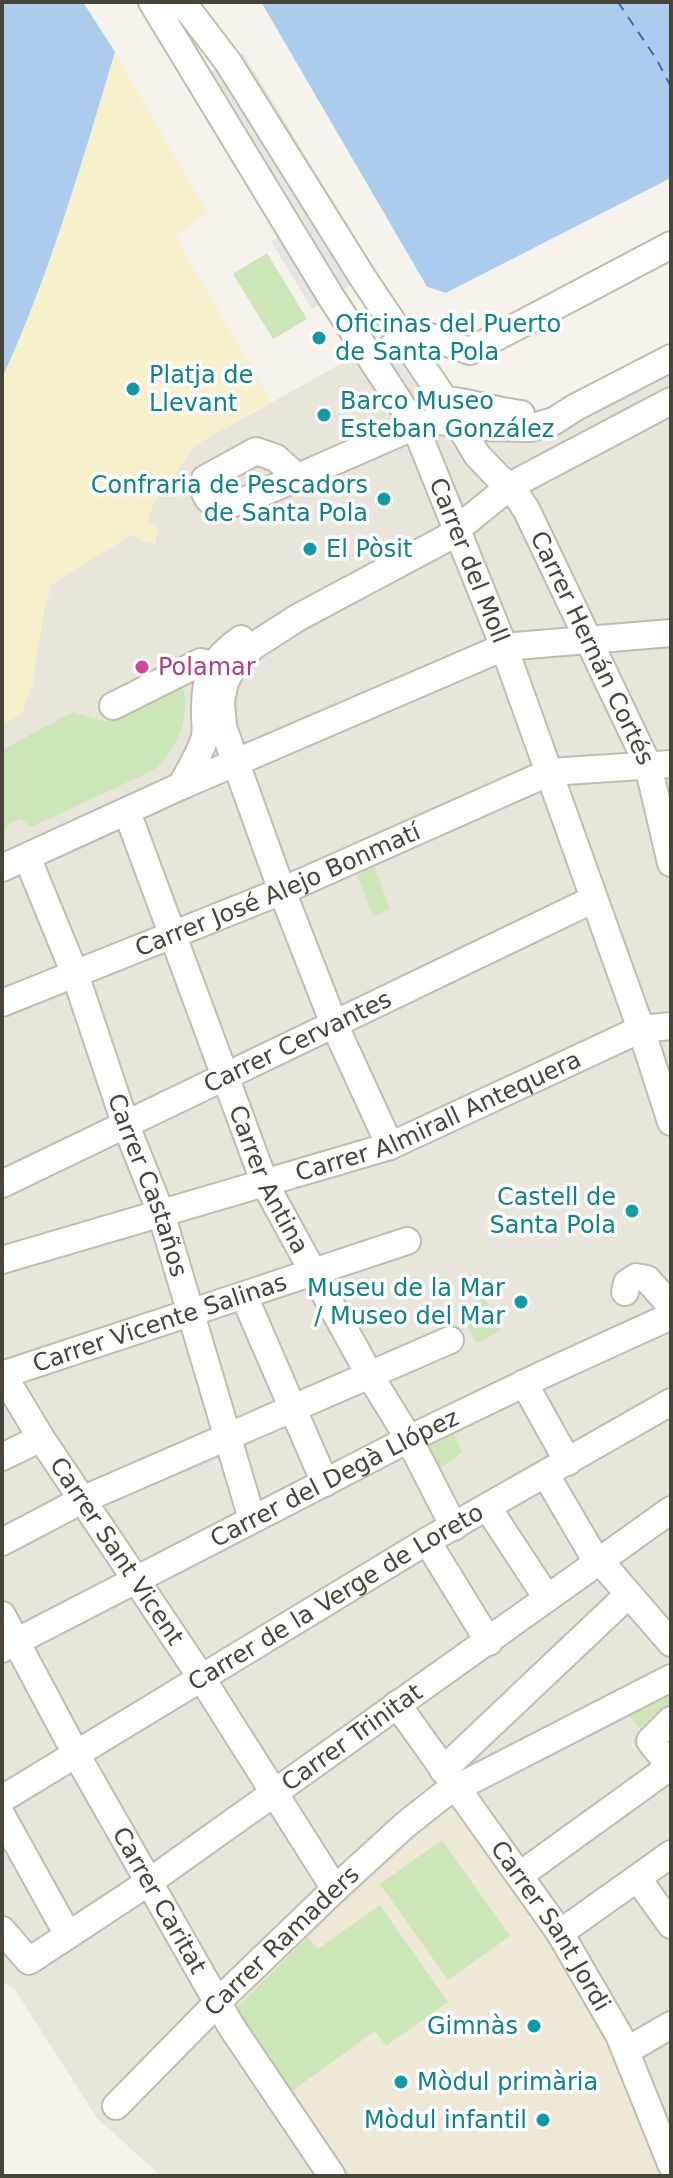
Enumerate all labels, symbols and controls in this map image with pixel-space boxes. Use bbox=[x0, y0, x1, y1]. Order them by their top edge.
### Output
place label: Oficinas del Puerto de Santa Pola bbox=[335, 310, 561, 366]
marker: Oficinas del Puerto de Santa Pola bbox=[310, 329, 328, 347]
place label: Platja de Llevant bbox=[149, 361, 253, 417]
marker: Platja de Llevant bbox=[124, 380, 142, 398]
place label: Barco Museo Esteban González bbox=[340, 387, 554, 443]
marker: Barco Museo Esteban González bbox=[315, 406, 333, 424]
place label: Confraria de Pescadors de Santa Pola bbox=[91, 471, 368, 527]
street label: Carrer del Moll bbox=[423, 474, 515, 647]
marker: Confraria de Pescadors de Santa Pola bbox=[375, 490, 393, 508]
street label: Carrer Hernán Cortés bbox=[525, 527, 660, 769]
place label: El Pòsit bbox=[326, 535, 412, 563]
marker: El Pòsit bbox=[301, 540, 319, 558]
place label: Polamar bbox=[158, 653, 256, 681]
marker: Polamar bbox=[133, 658, 151, 676]
street label: Carrer José Alejo Bonmatí bbox=[131, 817, 426, 962]
street label: Carrer Cervantes bbox=[199, 985, 396, 1099]
street label: Carrer Almirall Antequera bbox=[292, 1045, 585, 1187]
street label: Carrer Castaños bbox=[102, 1090, 193, 1280]
street label: Carrer Antina bbox=[223, 1101, 314, 1259]
place label: Castell de Santa Pola bbox=[489, 1183, 616, 1239]
marker: Castell de Santa Pola bbox=[623, 1202, 641, 1220]
street label: Carrer Vicente Salinas bbox=[29, 1268, 290, 1378]
place label: Museu de la Mar / Museo del Mar bbox=[307, 1274, 505, 1330]
marker: Museu de la Mar / Museo del Mar bbox=[512, 1293, 530, 1311]
street label: Carrer del Degà Llópez bbox=[206, 1403, 463, 1553]
street label: Carrer Sant Vicent bbox=[44, 1452, 190, 1650]
street label: Carrer de la Verge de Loreto bbox=[183, 1498, 488, 1697]
street label: Carrer Trinitat bbox=[276, 1678, 428, 1797]
street label: Carrer Caritat bbox=[107, 1822, 212, 1979]
street label: Carrer Sant Jordi bbox=[485, 1835, 616, 2016]
street label: Carrer Ramaders bbox=[199, 1860, 365, 2022]
place label: Gimnàs bbox=[427, 2012, 518, 2040]
marker: Gimnàs bbox=[525, 2017, 543, 2035]
place label: Mòdul primària bbox=[417, 2068, 598, 2096]
marker: Mòdul primària bbox=[392, 2073, 410, 2091]
place label: Mòdul infantil bbox=[364, 2106, 527, 2134]
marker: Mòdul infantil bbox=[534, 2111, 552, 2129]

